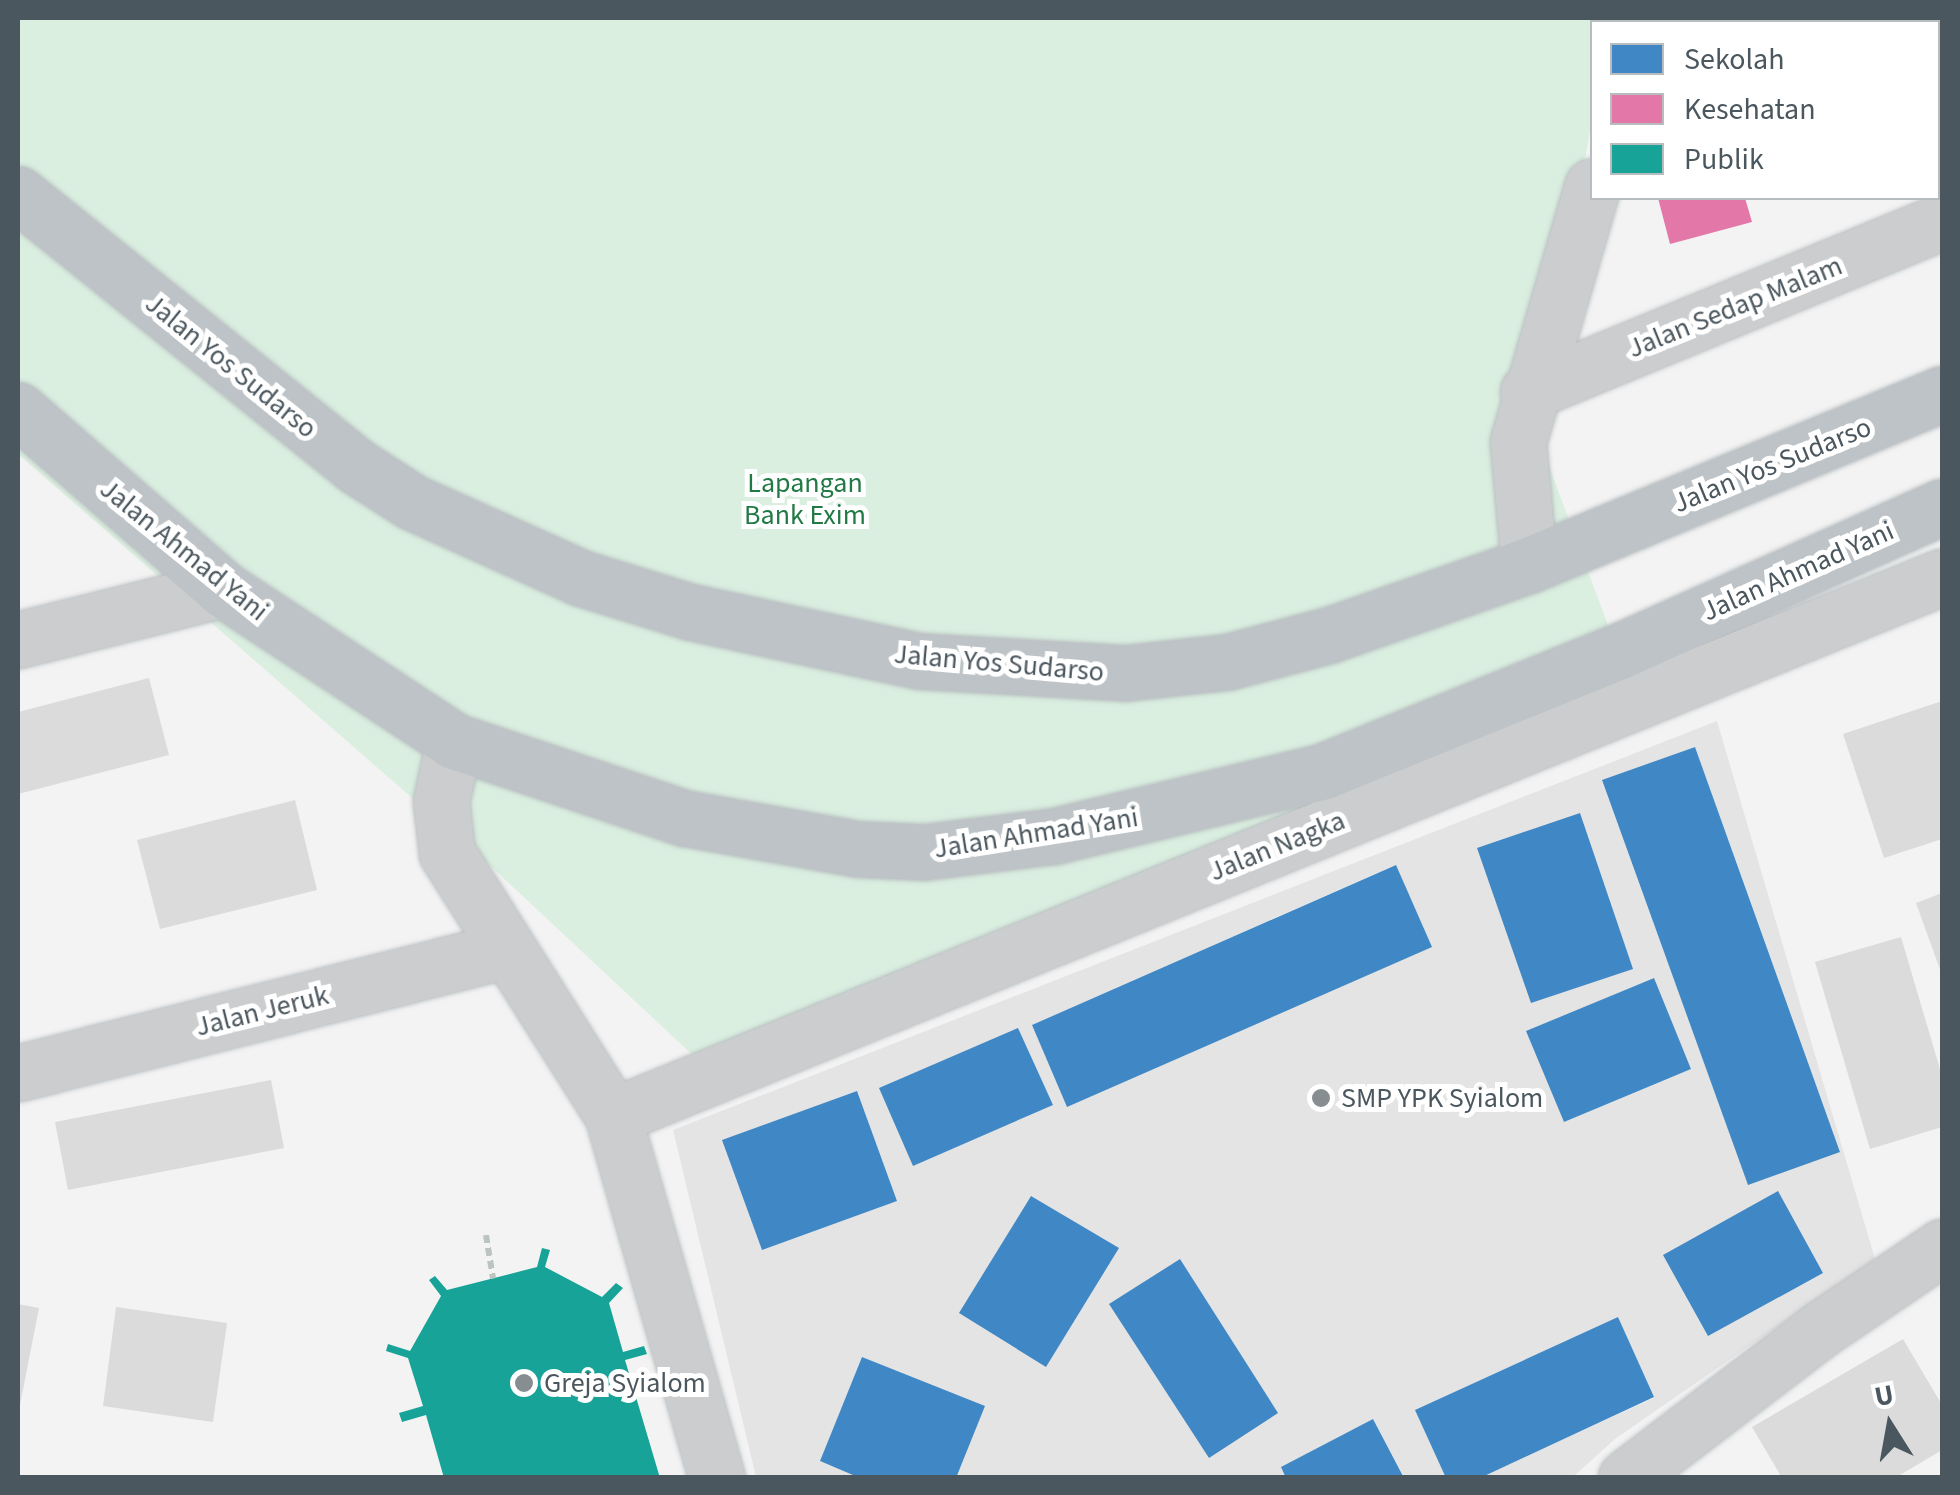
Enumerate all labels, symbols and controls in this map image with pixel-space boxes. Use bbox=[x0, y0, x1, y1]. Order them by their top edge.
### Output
legend bbox=[1590, 20, 1940, 200]
text: Sekolah bbox=[1684, 38, 1785, 81]
text: Kesehatan bbox=[1684, 88, 1816, 131]
text: Publik bbox=[1684, 138, 1764, 181]
street label: Jalan Sedap Malam bbox=[1623, 249, 1847, 365]
street label: Jalan Yos Sudarso bbox=[139, 287, 323, 445]
street label: Jalan Yos Sudarso bbox=[1668, 410, 1876, 520]
park label: Lapangan Bank Exim bbox=[744, 466, 866, 532]
street label: Jalan Ahmad Yani bbox=[93, 472, 275, 628]
street label: Jalan Ahmad Yani bbox=[1697, 514, 1899, 628]
street label: Jalan Yos Sudarso bbox=[893, 637, 1105, 689]
street label: Jalan Ahmad Yani bbox=[931, 800, 1141, 866]
street label: Jalan Nagka bbox=[1204, 804, 1350, 888]
street label: Jalan Jeruk bbox=[192, 978, 332, 1044]
place label: SMP YPK Syialom bbox=[1341, 1081, 1543, 1115]
marker: SMP YPK Syialom bbox=[1310, 1087, 1332, 1109]
place label: Greja Syialom bbox=[544, 1366, 706, 1400]
marker: Greja Syialom bbox=[513, 1372, 535, 1394]
text: U bbox=[1871, 1374, 1897, 1417]
north arrow bbox=[1840, 1375, 1940, 1475]

